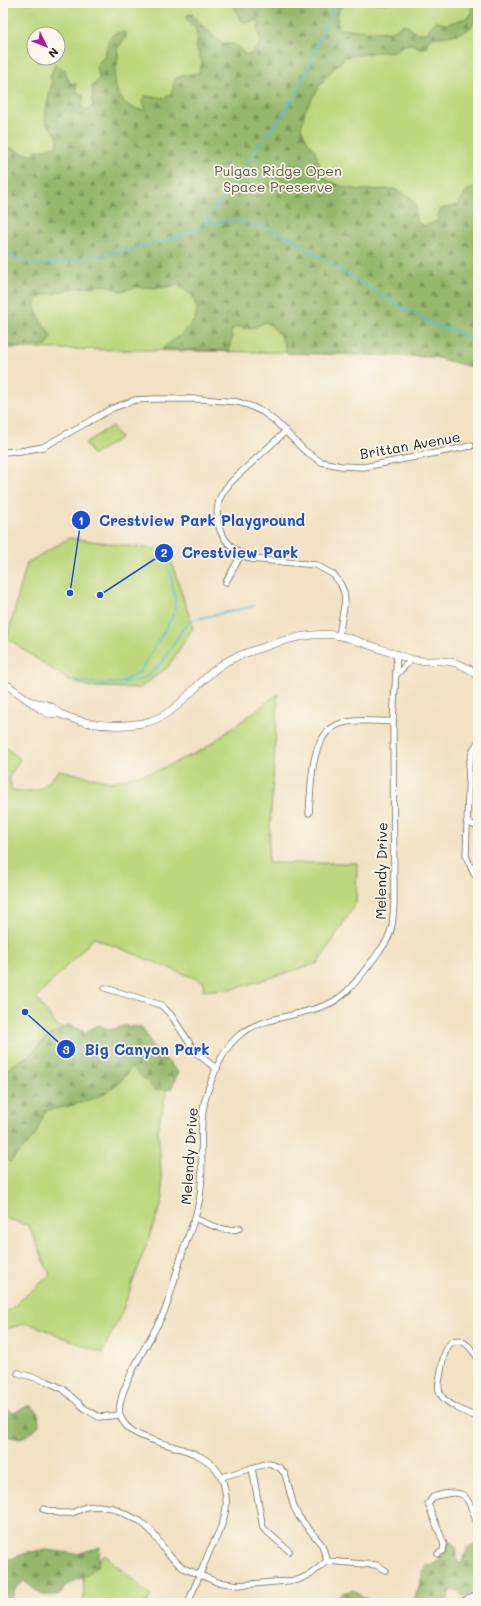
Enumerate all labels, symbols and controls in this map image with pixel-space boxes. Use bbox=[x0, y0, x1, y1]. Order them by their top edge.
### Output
north arrow bbox=[26, 26, 66, 66]
text: N bbox=[45, 45, 62, 61]
park label: Pulgas Ridge Open Space Preserve bbox=[214, 161, 342, 196]
street label: Brittan Avenue bbox=[358, 427, 462, 463]
callout: Crestview Park Playground bbox=[71, 507, 314, 534]
text: Crestview Park Playground bbox=[99, 510, 306, 530]
text: 1 bbox=[78, 512, 84, 528]
callout: Crestview Park bbox=[154, 540, 306, 567]
text: Crestview Park bbox=[182, 542, 298, 562]
text: 2 bbox=[161, 544, 168, 560]
street label: Melendy Drive bbox=[371, 822, 391, 920]
callout: Big Canyon Park bbox=[56, 1036, 217, 1063]
text: Big Canyon Park bbox=[84, 1039, 210, 1059]
text: 3 bbox=[62, 1041, 70, 1057]
street label: Melendy Drive bbox=[176, 1107, 202, 1205]

